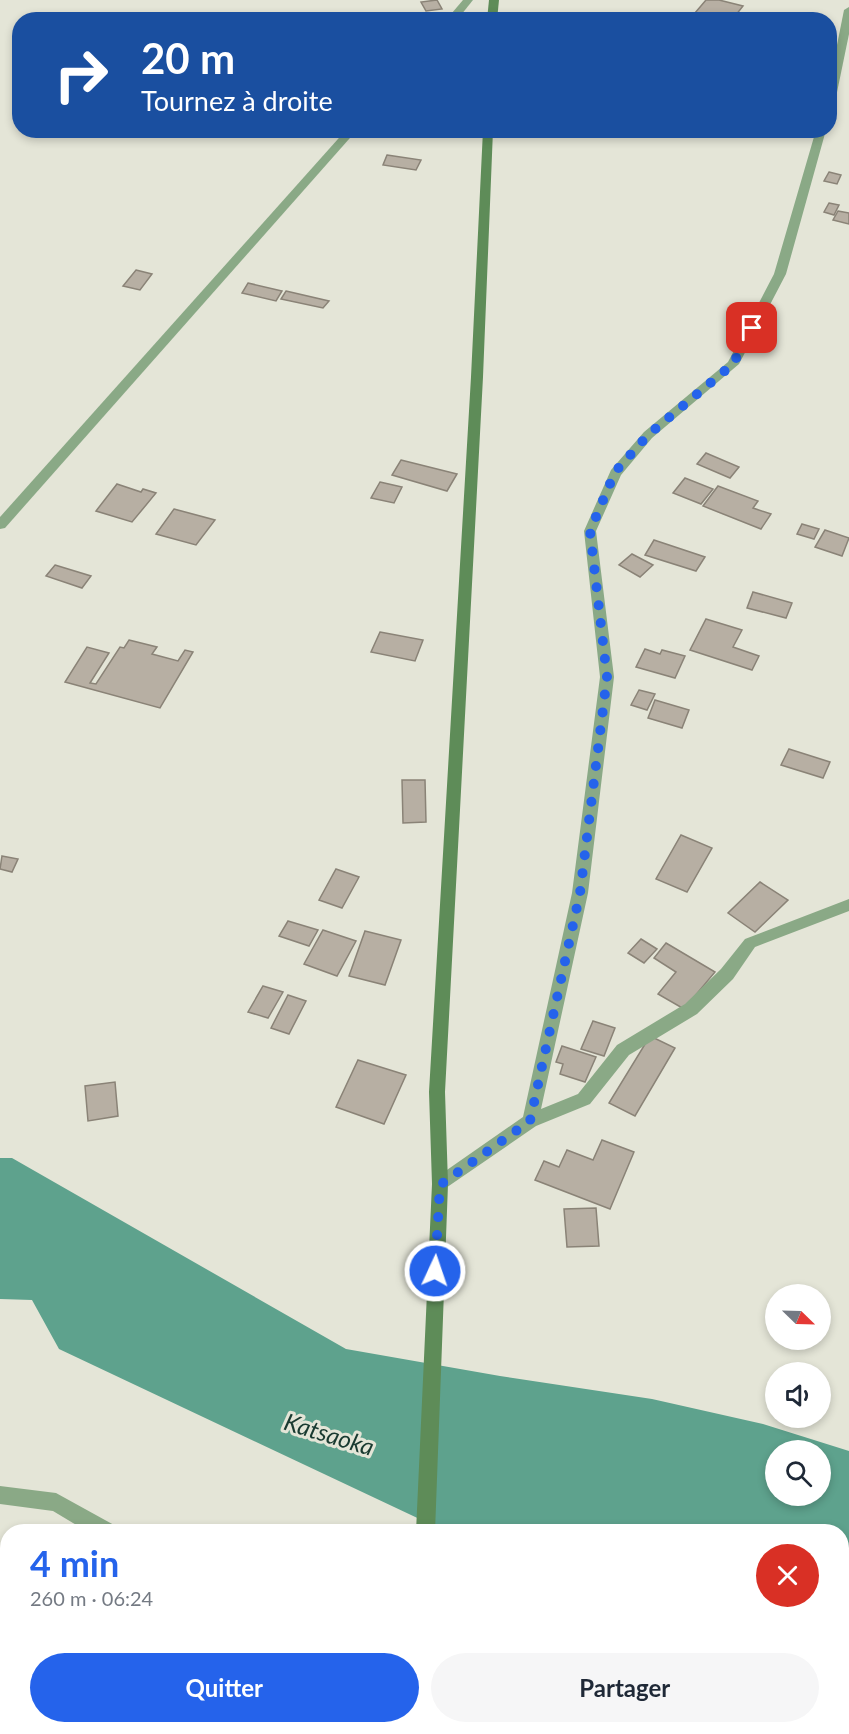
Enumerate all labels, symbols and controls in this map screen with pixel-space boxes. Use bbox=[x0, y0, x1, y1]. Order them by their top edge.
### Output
text: 20 m bbox=[141, 33, 235, 83]
icon: right bbox=[42, 36, 120, 114]
text: Tournez à droite bbox=[141, 84, 333, 117]
pin bbox=[726, 302, 777, 353]
icon: arrive bbox=[735, 311, 768, 344]
position arrow bbox=[403, 1239, 467, 1303]
north arrow bbox=[765, 1284, 831, 1350]
map controls bbox=[765, 1284, 831, 1506]
button: sound bbox=[765, 1362, 831, 1428]
water label: Katsaoka bbox=[281, 1406, 378, 1461]
button: search bbox=[765, 1440, 831, 1506]
text: 4 min bbox=[30, 1541, 119, 1585]
button: close bbox=[756, 1544, 819, 1607]
text: 260 m · 06:24 bbox=[30, 1586, 153, 1610]
button: Quitter bbox=[30, 1653, 419, 1722]
button: Partager bbox=[431, 1653, 819, 1722]

